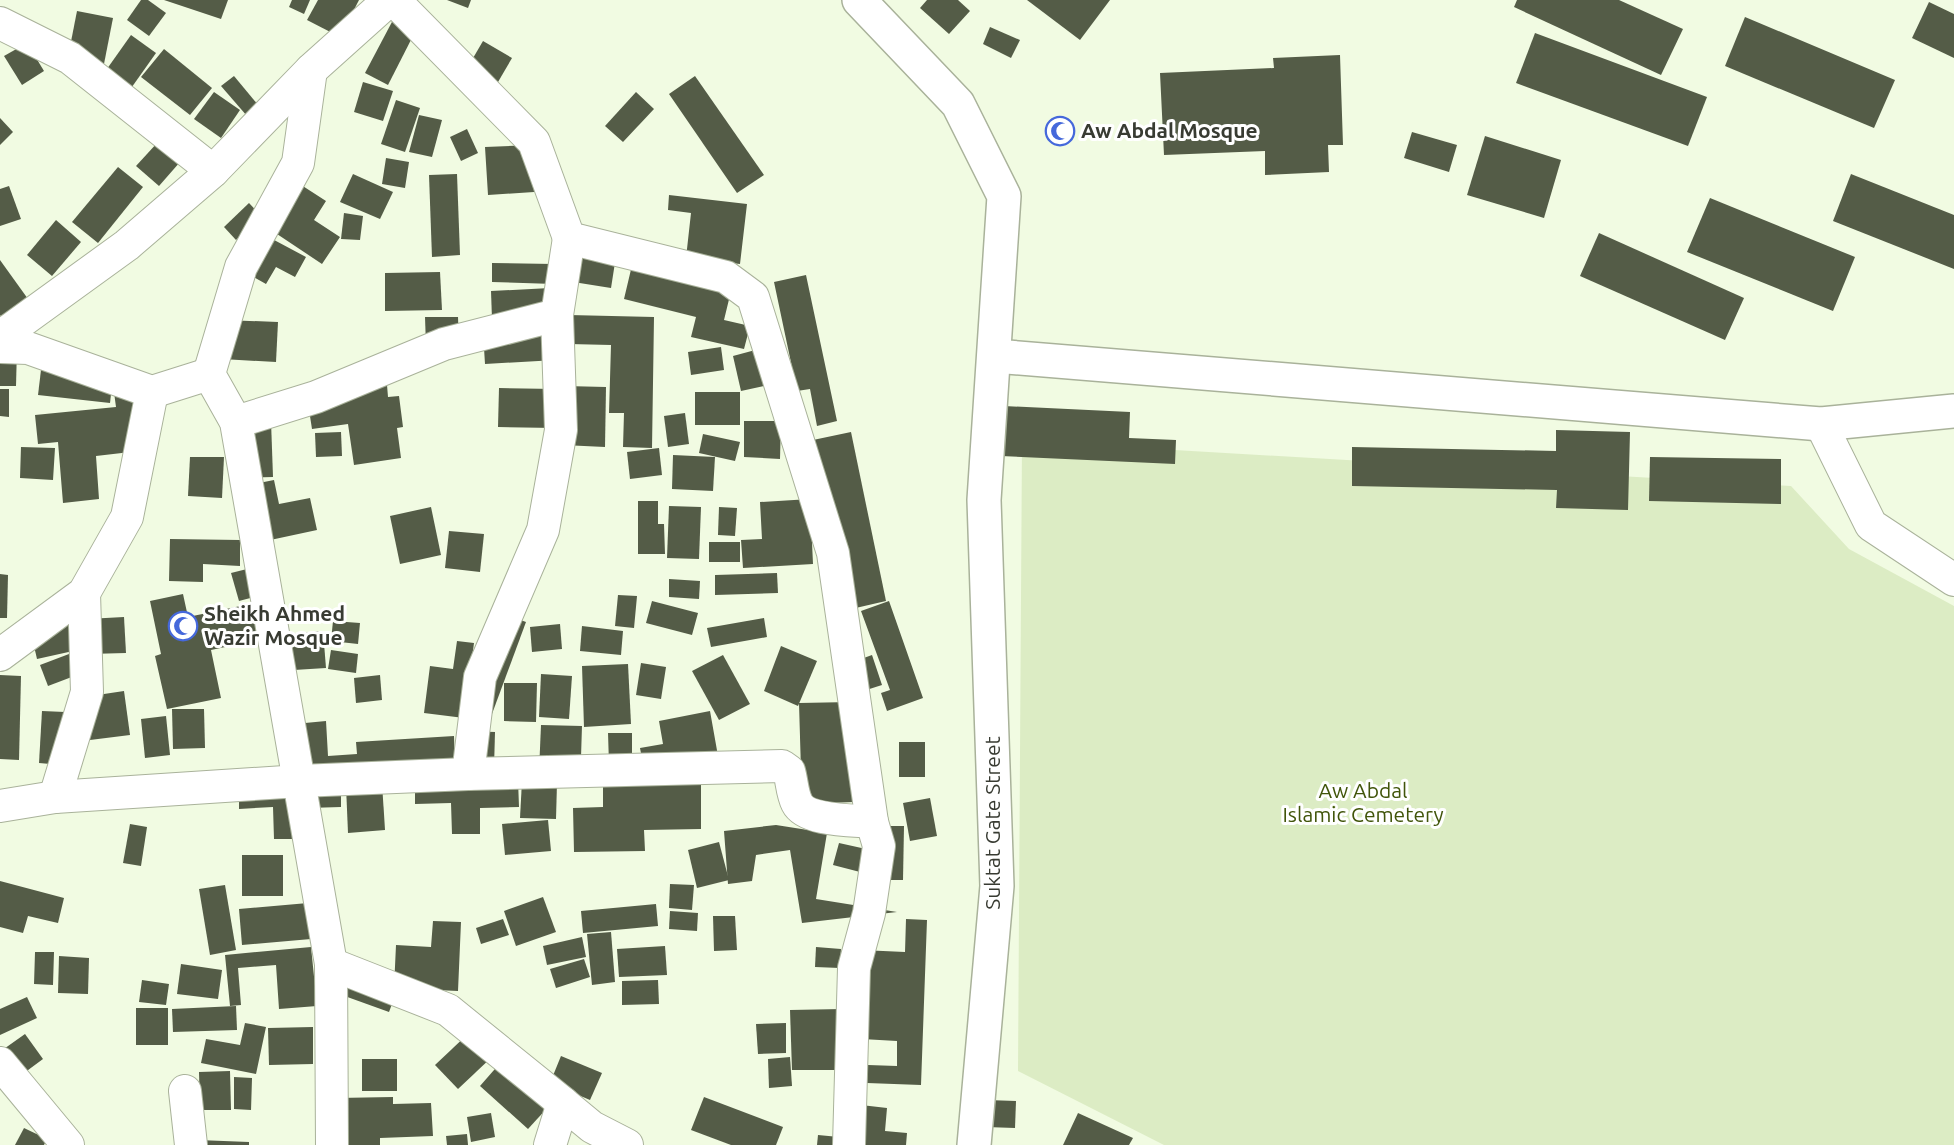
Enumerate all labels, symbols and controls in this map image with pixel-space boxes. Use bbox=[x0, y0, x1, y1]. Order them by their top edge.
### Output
mosque icon: Aw Abdal Mosque bbox=[1044, 115, 1076, 147]
place label: Aw Abdal Mosque bbox=[1081, 118, 1258, 142]
place label: Sheikh Ahmed Wazir Mosque bbox=[204, 601, 345, 649]
mosque icon: Sheikh Ahmed Wazir Mosque bbox=[167, 610, 199, 642]
street label: Suktat Gate Street bbox=[980, 736, 1004, 910]
park label: Aw Abdal Islamic Cemetery bbox=[1282, 778, 1444, 826]

